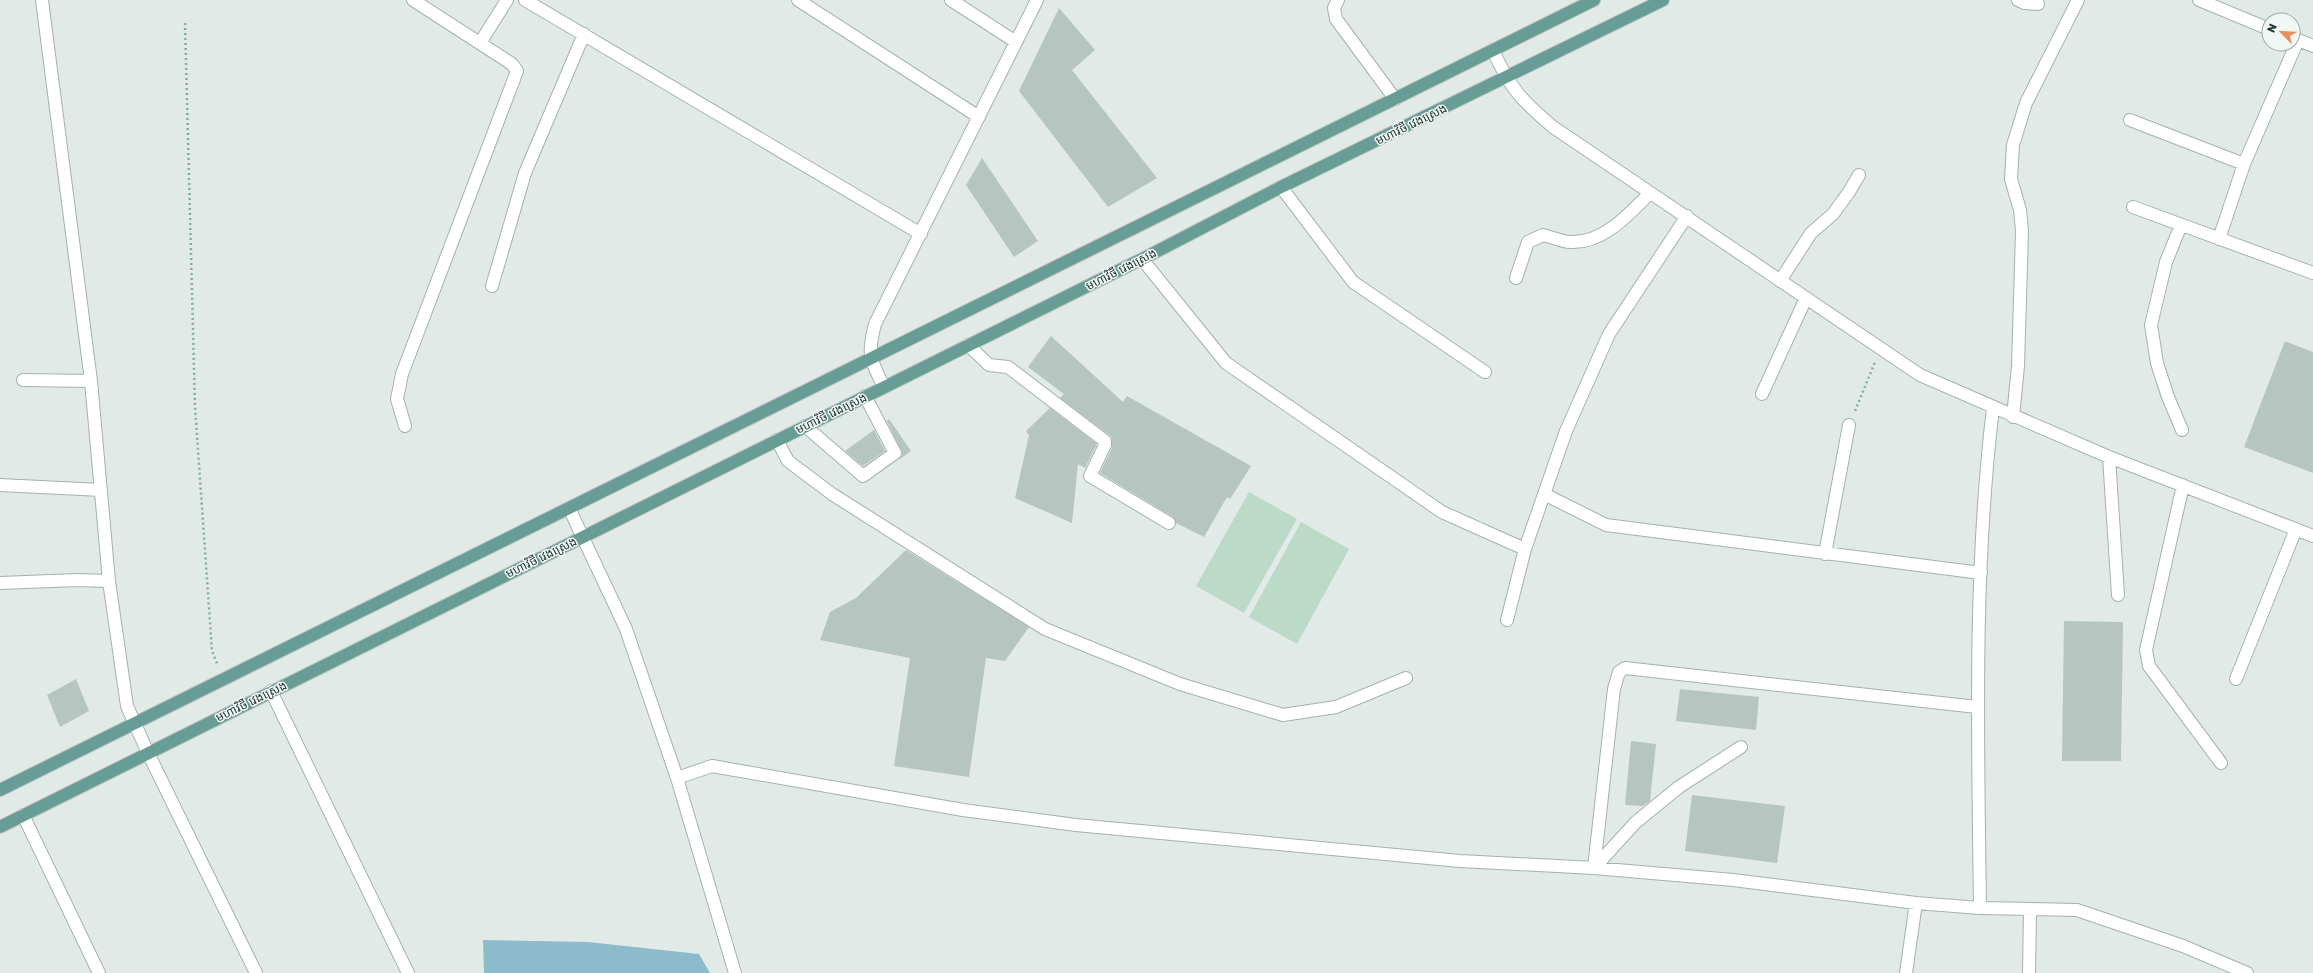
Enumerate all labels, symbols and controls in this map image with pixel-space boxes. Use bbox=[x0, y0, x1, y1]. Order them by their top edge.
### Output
north arrow bbox=[2261, 12, 2301, 52]
text: N bbox=[2264, 21, 2279, 34]
street label: មហាវិថី វេងស្រេង bbox=[1373, 100, 1449, 148]
street label: មហាវិថី វេងស្រេង bbox=[1083, 245, 1159, 293]
street label: មហាវិថី វេងស្រេង bbox=[793, 389, 869, 437]
street label: មហាវិថី វេងស្រេង bbox=[503, 533, 579, 581]
street label: មហាវិថី វេងស្រេង bbox=[213, 677, 289, 725]

